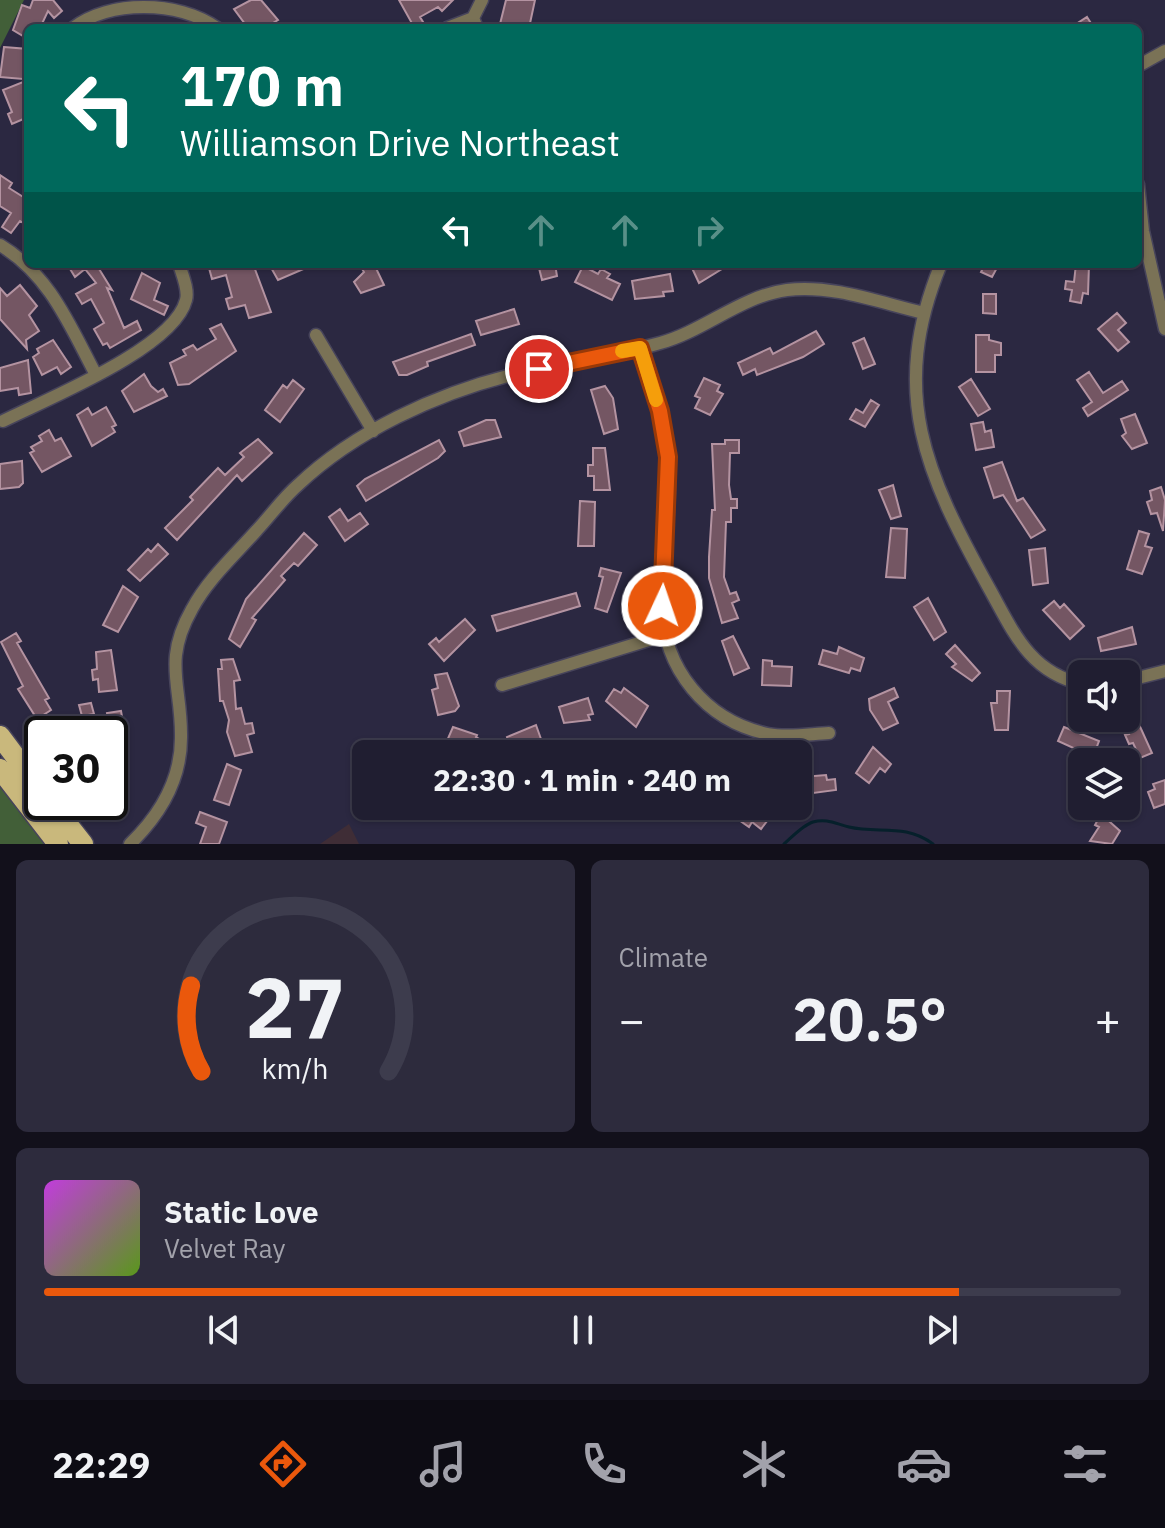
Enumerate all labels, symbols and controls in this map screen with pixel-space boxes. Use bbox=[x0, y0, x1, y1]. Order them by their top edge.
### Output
text: 170 m bbox=[180, 49, 344, 121]
icon: left bbox=[48, 56, 152, 160]
text: Williamson Drive Northeast bbox=[180, 119, 620, 166]
icon: left bbox=[435, 208, 479, 252]
icon: ahead bbox=[519, 208, 563, 252]
icon: ahead bbox=[603, 208, 647, 252]
icon: right bbox=[687, 208, 731, 252]
pin bbox=[505, 335, 573, 403]
icon: arrive bbox=[517, 347, 561, 391]
position arrow bbox=[620, 564, 704, 648]
map controls bbox=[1068, 660, 1140, 820]
button: sound bbox=[1068, 660, 1140, 732]
speed limit sign: 30 bbox=[24, 716, 128, 820]
button: layers bbox=[1068, 748, 1140, 820]
text: 22:30 · 1 min · 240 m bbox=[433, 760, 731, 799]
text: Climate bbox=[619, 940, 708, 974]
text: 27 bbox=[245, 953, 345, 1061]
text: 20.5° bbox=[792, 979, 947, 1058]
text: − bbox=[619, 991, 645, 1048]
text: + bbox=[1095, 991, 1121, 1048]
text: km/h bbox=[262, 1050, 329, 1087]
text: Static Love bbox=[164, 1192, 319, 1231]
text: Velvet Ray bbox=[164, 1231, 285, 1265]
icon: previous bbox=[202, 1308, 246, 1352]
icon: pause bbox=[561, 1308, 605, 1352]
icon: next bbox=[920, 1308, 964, 1352]
icon: directions bbox=[255, 1436, 311, 1492]
icon: music bbox=[415, 1436, 471, 1492]
icon: phone bbox=[576, 1436, 632, 1492]
icon: climate bbox=[736, 1436, 792, 1492]
icon: car bbox=[896, 1436, 952, 1492]
icon: filters bbox=[1057, 1436, 1113, 1492]
text: 22:29 bbox=[52, 1441, 150, 1488]

